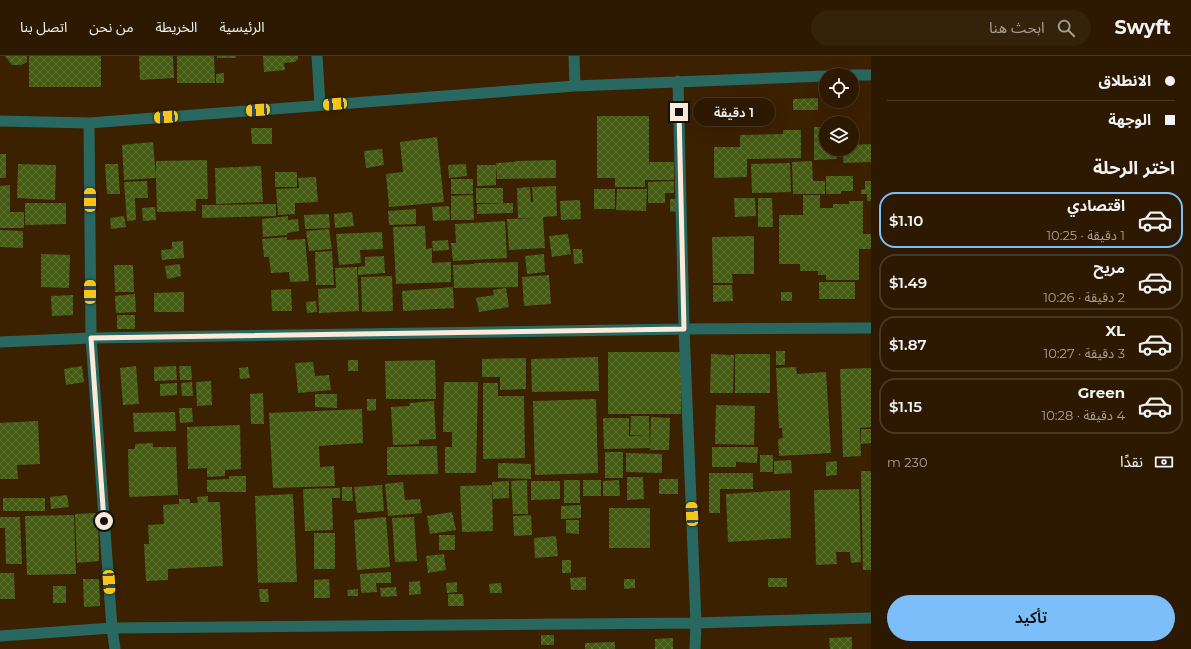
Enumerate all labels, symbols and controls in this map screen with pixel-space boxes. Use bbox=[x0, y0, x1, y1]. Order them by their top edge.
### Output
search box bbox=[811, 10, 1091, 46]
text: Swyft bbox=[1115, 16, 1171, 39]
icon: search bbox=[1055, 17, 1077, 39]
text: اتصل بنا bbox=[20, 18, 67, 36]
text: من نحن bbox=[89, 18, 134, 36]
text: الخريطة bbox=[156, 18, 197, 36]
text: الرئيسية bbox=[219, 18, 264, 36]
text: ابحث هنا bbox=[989, 18, 1045, 37]
map controls bbox=[819, 68, 859, 156]
button: locate bbox=[819, 68, 859, 108]
text: الانطلاق bbox=[1099, 71, 1151, 90]
car bbox=[323, 97, 347, 111]
callout: 1 دقيقة bbox=[693, 98, 775, 126]
car bbox=[246, 103, 270, 117]
route end bbox=[670, 103, 688, 121]
text: 1 دقيقة bbox=[714, 104, 754, 120]
car bbox=[154, 110, 178, 124]
text: الوجهة bbox=[1108, 110, 1151, 129]
button: layers bbox=[819, 116, 859, 156]
text: اختر الرحلة bbox=[1093, 157, 1175, 179]
car bbox=[84, 188, 96, 212]
text: اقتصادي bbox=[1067, 196, 1125, 215]
icon: car bbox=[1137, 202, 1173, 238]
text: $1.10 bbox=[889, 211, 923, 230]
text: 1 دقيقة · 10:25 bbox=[1046, 227, 1125, 243]
text: مريح bbox=[1093, 258, 1125, 277]
icon: car bbox=[1137, 264, 1173, 300]
text: $1.49 bbox=[889, 273, 927, 292]
car bbox=[84, 280, 96, 304]
text: 2 دقيقة · 10:26 bbox=[1043, 289, 1125, 305]
text: XL bbox=[1106, 321, 1125, 340]
icon: car bbox=[1137, 326, 1173, 362]
text: $1.87 bbox=[889, 335, 927, 354]
text: 3 دقيقة · 10:27 bbox=[1043, 345, 1125, 361]
text: Green bbox=[1078, 383, 1125, 402]
icon: car bbox=[1137, 388, 1173, 424]
text: $1.15 bbox=[889, 397, 922, 416]
text: 4 دقيقة · 10:28 bbox=[1042, 407, 1125, 423]
icon: cash bbox=[1153, 451, 1175, 473]
text: نقدًا bbox=[1120, 452, 1143, 471]
text: 230 m bbox=[887, 454, 928, 470]
car bbox=[685, 502, 699, 526]
route start bbox=[95, 512, 113, 530]
car bbox=[102, 570, 116, 594]
button: تأكيد bbox=[887, 595, 1175, 641]

